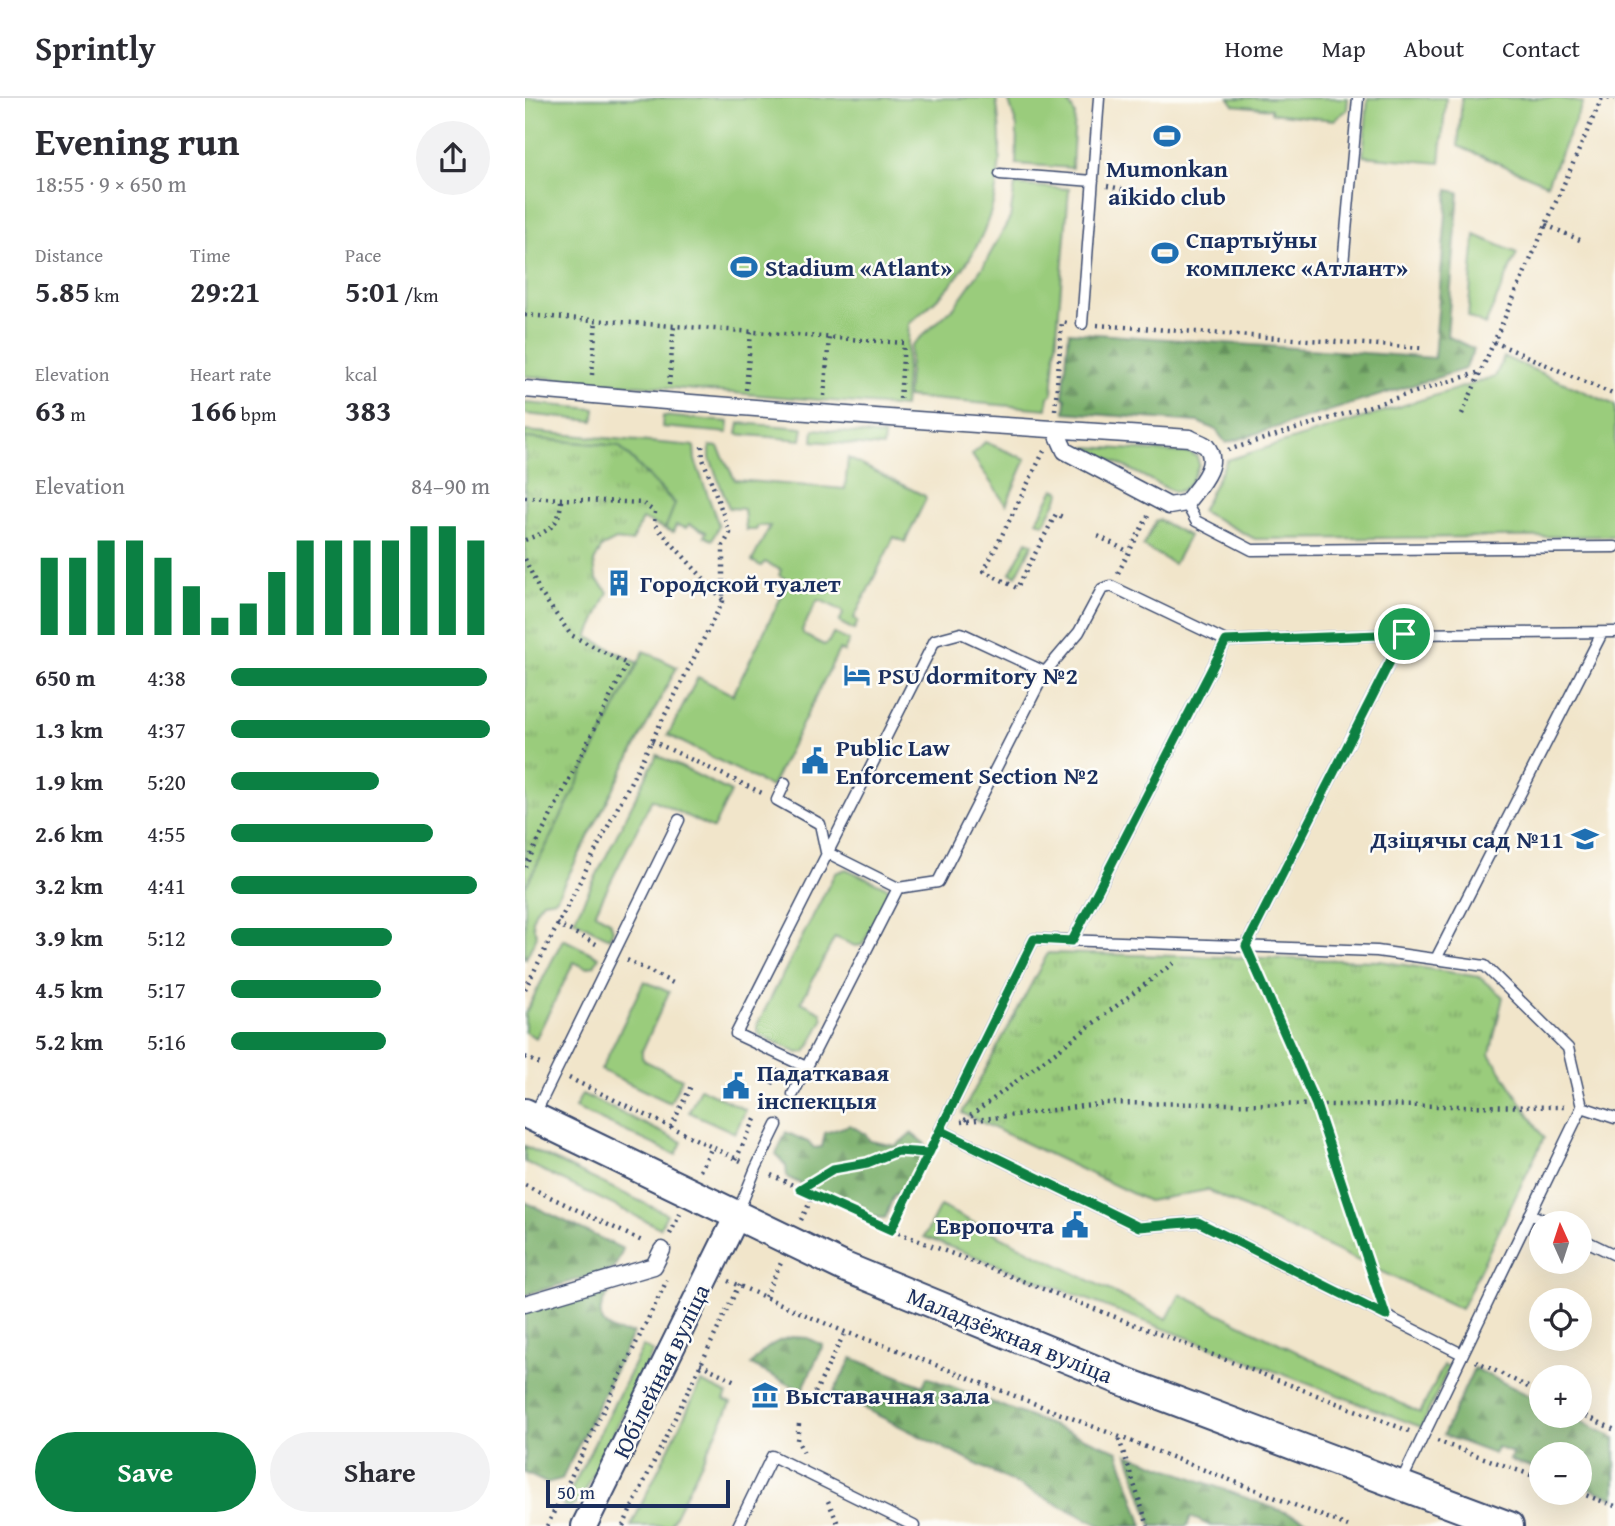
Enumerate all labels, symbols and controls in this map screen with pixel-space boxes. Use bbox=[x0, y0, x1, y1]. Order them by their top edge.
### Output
text: Sprintly bbox=[35, 24, 156, 72]
text: Home bbox=[1225, 31, 1284, 66]
text: Map bbox=[1322, 31, 1366, 66]
text: About bbox=[1404, 31, 1464, 66]
text: Contact bbox=[1502, 31, 1580, 66]
text: Evening run bbox=[35, 113, 239, 169]
button: share bbox=[416, 121, 490, 195]
sports icon: Mumonkan aikido club bbox=[1152, 121, 1182, 151]
place label: Mumonkan aikido club bbox=[1106, 151, 1228, 214]
text: 18:55 · 9 × 650 m bbox=[35, 167, 187, 200]
place label: Спартыўны комплекс «Атлант» bbox=[1186, 222, 1408, 285]
sports icon: Спартыўны комплекс «Атлант» bbox=[1150, 238, 1180, 268]
text: Distance bbox=[35, 241, 103, 269]
text: Time bbox=[190, 241, 230, 269]
text: Pace bbox=[345, 241, 382, 269]
place label: Stadium «Atlant» bbox=[765, 250, 952, 285]
sports icon: Stadium «Atlant» bbox=[729, 252, 759, 282]
text: 5.85 bbox=[35, 269, 90, 313]
text: 29:21 bbox=[190, 269, 261, 313]
text: 5:01 bbox=[345, 269, 400, 313]
text: km bbox=[90, 281, 119, 309]
text: /km bbox=[400, 281, 438, 309]
text: Elevation bbox=[35, 360, 109, 388]
text: Heart rate bbox=[190, 360, 271, 388]
text: kcal bbox=[345, 360, 377, 388]
text: 63 bbox=[35, 388, 66, 432]
text: 166 bbox=[190, 388, 237, 432]
text: 383 bbox=[345, 388, 392, 432]
text: m bbox=[66, 400, 86, 428]
text: bpm bbox=[237, 400, 276, 428]
text: Elevation bbox=[35, 469, 125, 502]
text: 84–90 m bbox=[411, 469, 490, 502]
place label: Городской туалет bbox=[640, 566, 841, 601]
building icon: Городской туалет bbox=[604, 568, 634, 598]
pin bbox=[1374, 604, 1434, 664]
icon: arrive bbox=[1385, 615, 1423, 653]
place label: PSU dormitory №2 bbox=[878, 658, 1078, 693]
hotel icon: PSU dormitory №2 bbox=[842, 660, 872, 690]
text: 650 m bbox=[35, 661, 96, 694]
text: 4:38 bbox=[147, 661, 186, 694]
text: 1.3 km bbox=[35, 713, 103, 746]
text: 4:37 bbox=[147, 713, 186, 746]
place label: Public Law Enforcement Section №2 bbox=[836, 730, 1099, 793]
public building icon: Public Law Enforcement Section №2 bbox=[800, 746, 830, 776]
text: 1.9 km bbox=[35, 765, 103, 798]
text: 5:20 bbox=[147, 765, 186, 798]
text: 2.6 km bbox=[35, 817, 103, 850]
text: 4:55 bbox=[147, 817, 186, 850]
place label: Дзіцячы сад №11 bbox=[1370, 822, 1564, 857]
school or university icon: Дзіцячы сад №11 bbox=[1570, 824, 1600, 854]
text: 3.2 km bbox=[35, 869, 103, 902]
text: 4:41 bbox=[147, 869, 186, 902]
text: 3.9 km bbox=[35, 921, 103, 954]
text: 5:12 bbox=[147, 921, 186, 954]
text: 4.5 km bbox=[35, 973, 103, 1006]
text: 5:17 bbox=[147, 973, 186, 1006]
text: 5.2 km bbox=[35, 1025, 103, 1058]
text: 5:16 bbox=[147, 1025, 186, 1058]
place label: Падаткавая інспекцыя bbox=[757, 1055, 889, 1118]
public building icon: Падаткавая інспекцыя bbox=[721, 1071, 751, 1101]
place label: Европочта bbox=[936, 1208, 1055, 1243]
public building icon: Европочта bbox=[1060, 1210, 1090, 1240]
north arrow bbox=[1529, 1211, 1593, 1274]
map controls bbox=[1529, 1211, 1592, 1505]
street label: Юбілейная вуліца bbox=[604, 1277, 719, 1464]
street label: Маладзёжная вуліца bbox=[902, 1278, 1119, 1392]
button: locate bbox=[1529, 1288, 1592, 1351]
button: + bbox=[1529, 1365, 1592, 1428]
place label: Выставачная зала bbox=[786, 1378, 991, 1413]
museum icon: Выставачная зала bbox=[750, 1380, 780, 1410]
button: Save bbox=[35, 1432, 256, 1512]
button: Share bbox=[270, 1432, 490, 1512]
button: − bbox=[1529, 1442, 1592, 1505]
scale bar bbox=[546, 1477, 730, 1509]
text: 50 m bbox=[557, 1478, 595, 1506]

